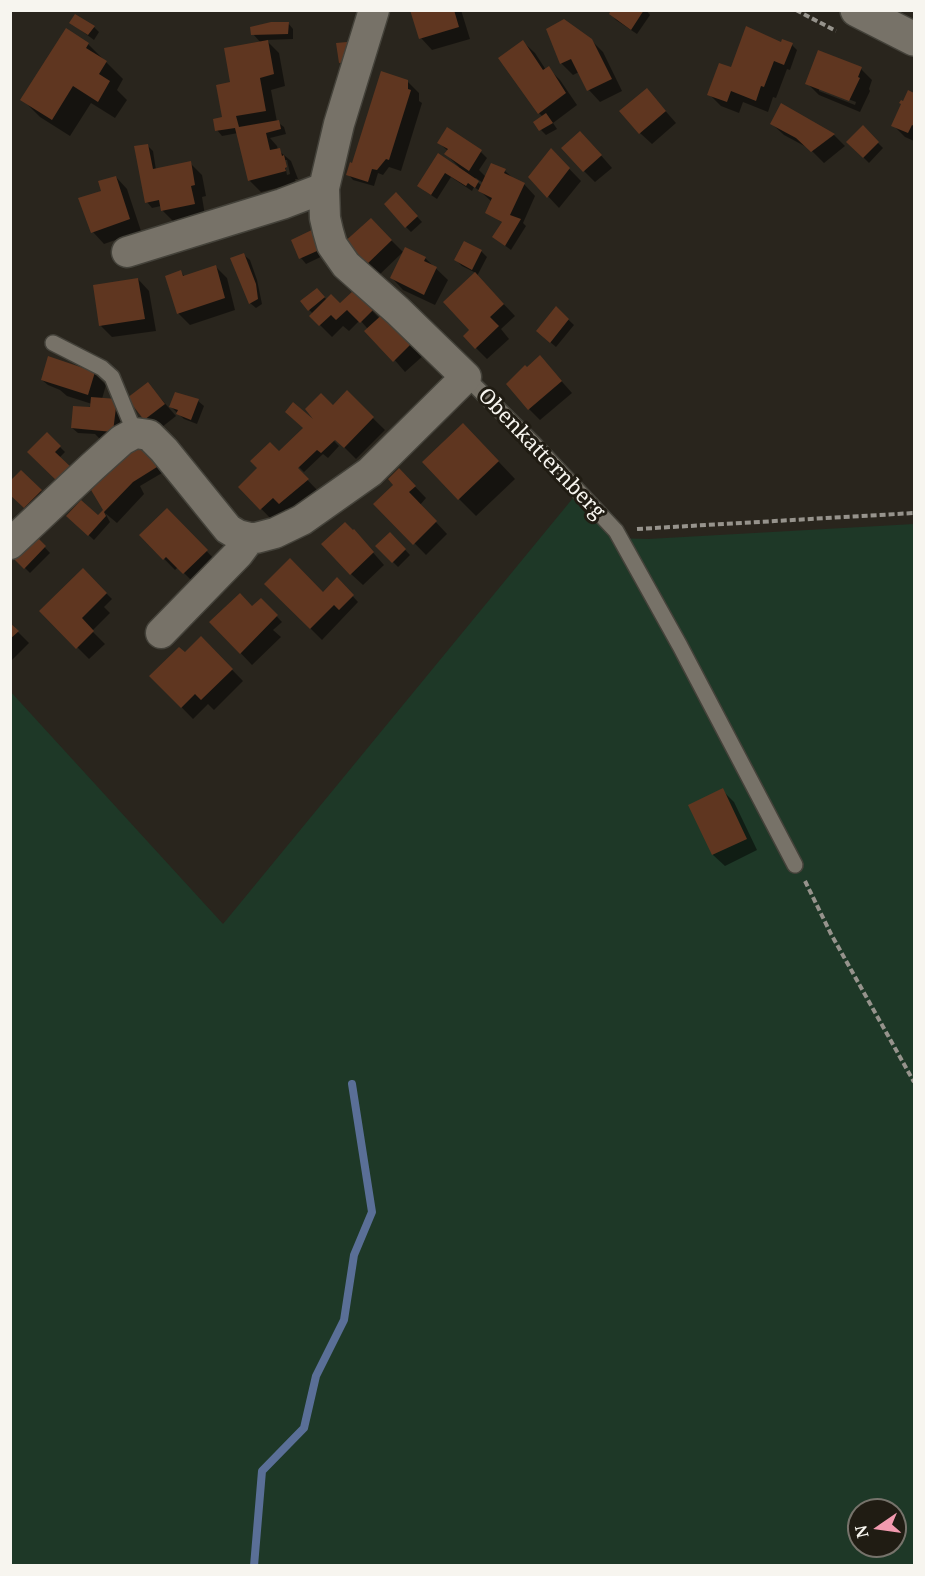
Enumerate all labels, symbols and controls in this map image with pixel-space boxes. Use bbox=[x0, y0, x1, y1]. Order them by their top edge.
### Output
street label: Obenkatternberg bbox=[472, 383, 610, 525]
north arrow bbox=[847, 1498, 907, 1558]
text: N bbox=[849, 1523, 874, 1540]

